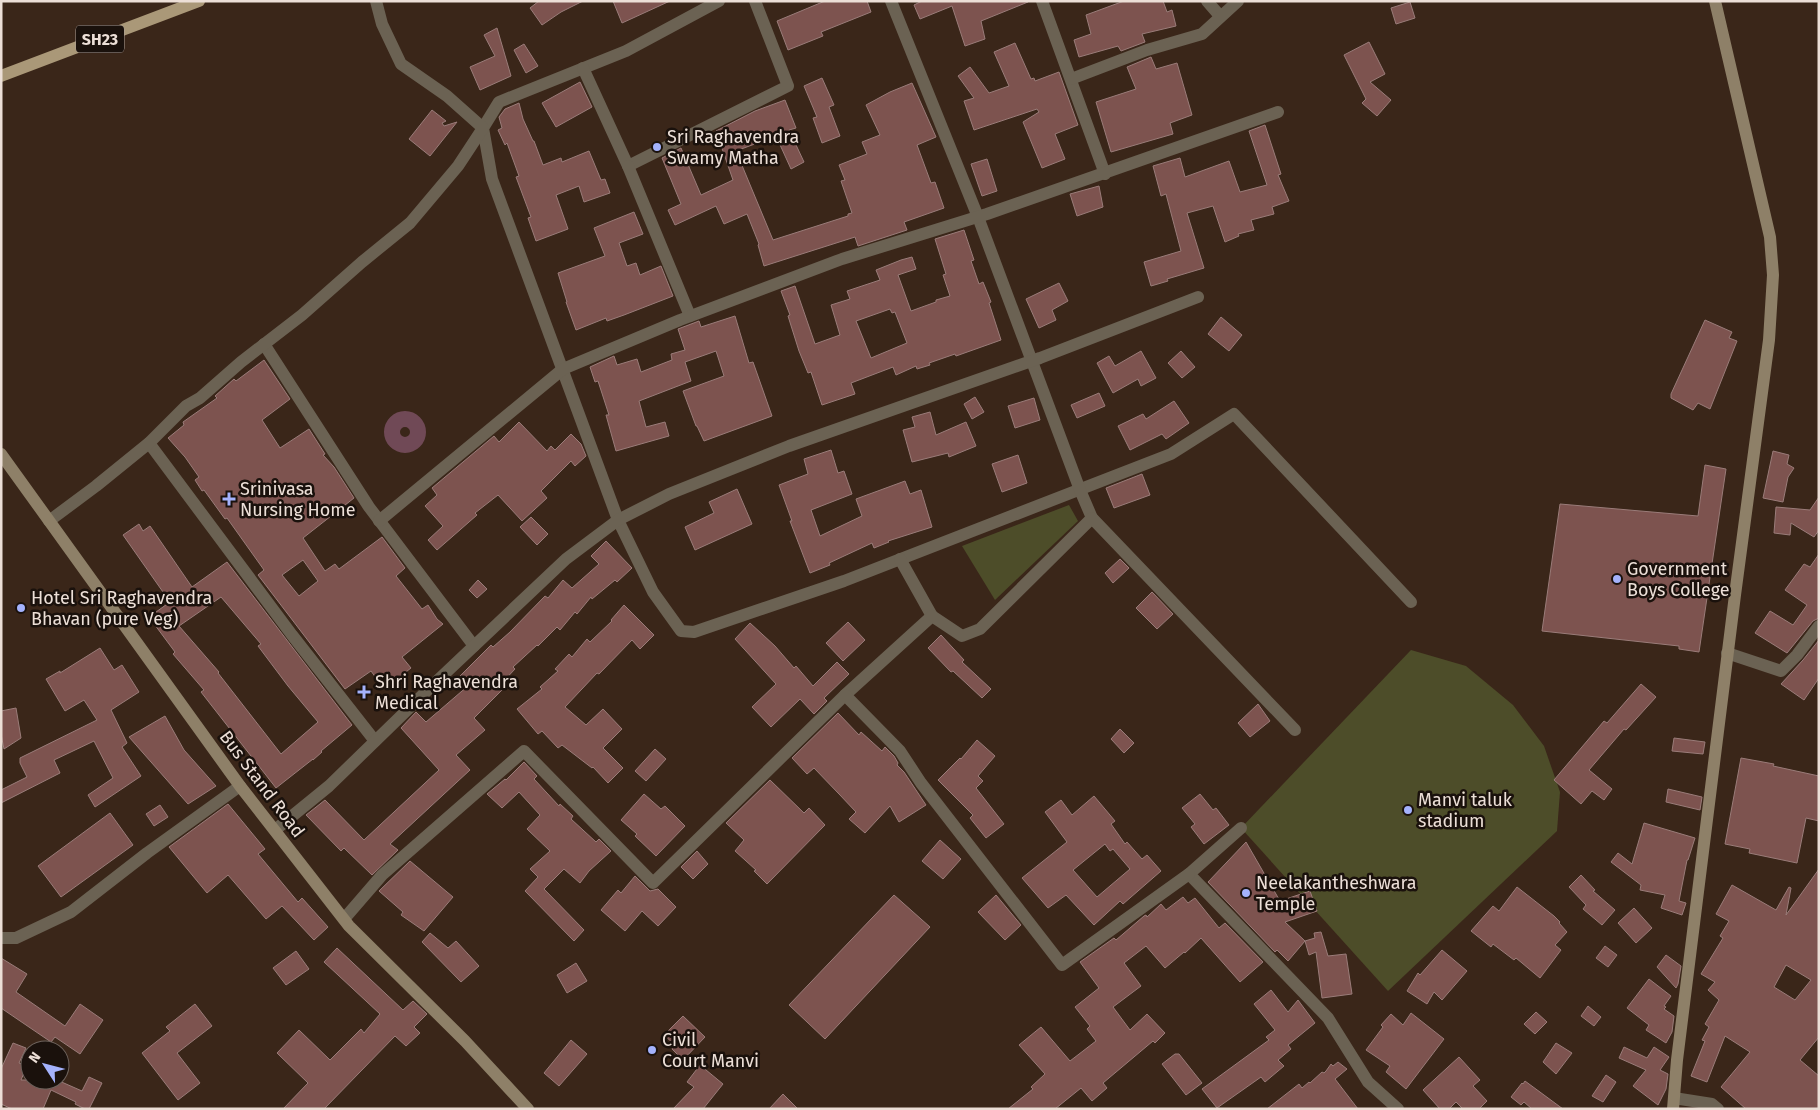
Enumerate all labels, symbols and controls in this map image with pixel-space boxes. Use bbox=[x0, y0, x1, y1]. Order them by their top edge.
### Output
road number: SH23 bbox=[76, 26, 124, 52]
place label: Sri Raghavendra Swamy Matha bbox=[667, 126, 799, 169]
marker: Sri Raghavendra Swamy Matha bbox=[651, 141, 663, 153]
place label: Srinivasa Nursing Home bbox=[240, 478, 356, 521]
marker: Srinivasa Nursing Home bbox=[222, 492, 236, 506]
place label: Government Boys College bbox=[1627, 558, 1730, 601]
marker: Government Boys College bbox=[1611, 573, 1623, 585]
place label: Hotel Sri Raghavendra Bhavan (pure Veg) bbox=[31, 587, 212, 630]
marker: Hotel Sri Raghavendra Bhavan (pure Veg) bbox=[15, 602, 27, 614]
place label: Shri Raghavendra Medical bbox=[375, 671, 518, 714]
marker: Shri Raghavendra Medical bbox=[357, 685, 371, 699]
street label: Bus Stand Road bbox=[215, 726, 309, 842]
place label: Manvi taluk stadium bbox=[1418, 789, 1513, 832]
marker: Manvi taluk stadium bbox=[1402, 804, 1414, 816]
place label: Neelakantheshwara Temple bbox=[1256, 872, 1417, 915]
marker: Neelakantheshwara Temple bbox=[1240, 887, 1252, 899]
place label: Civil Court Manvi bbox=[662, 1029, 759, 1072]
north arrow bbox=[20, 1040, 70, 1090]
marker: Civil Court Manvi bbox=[646, 1044, 658, 1056]
text: N bbox=[25, 1049, 44, 1066]

